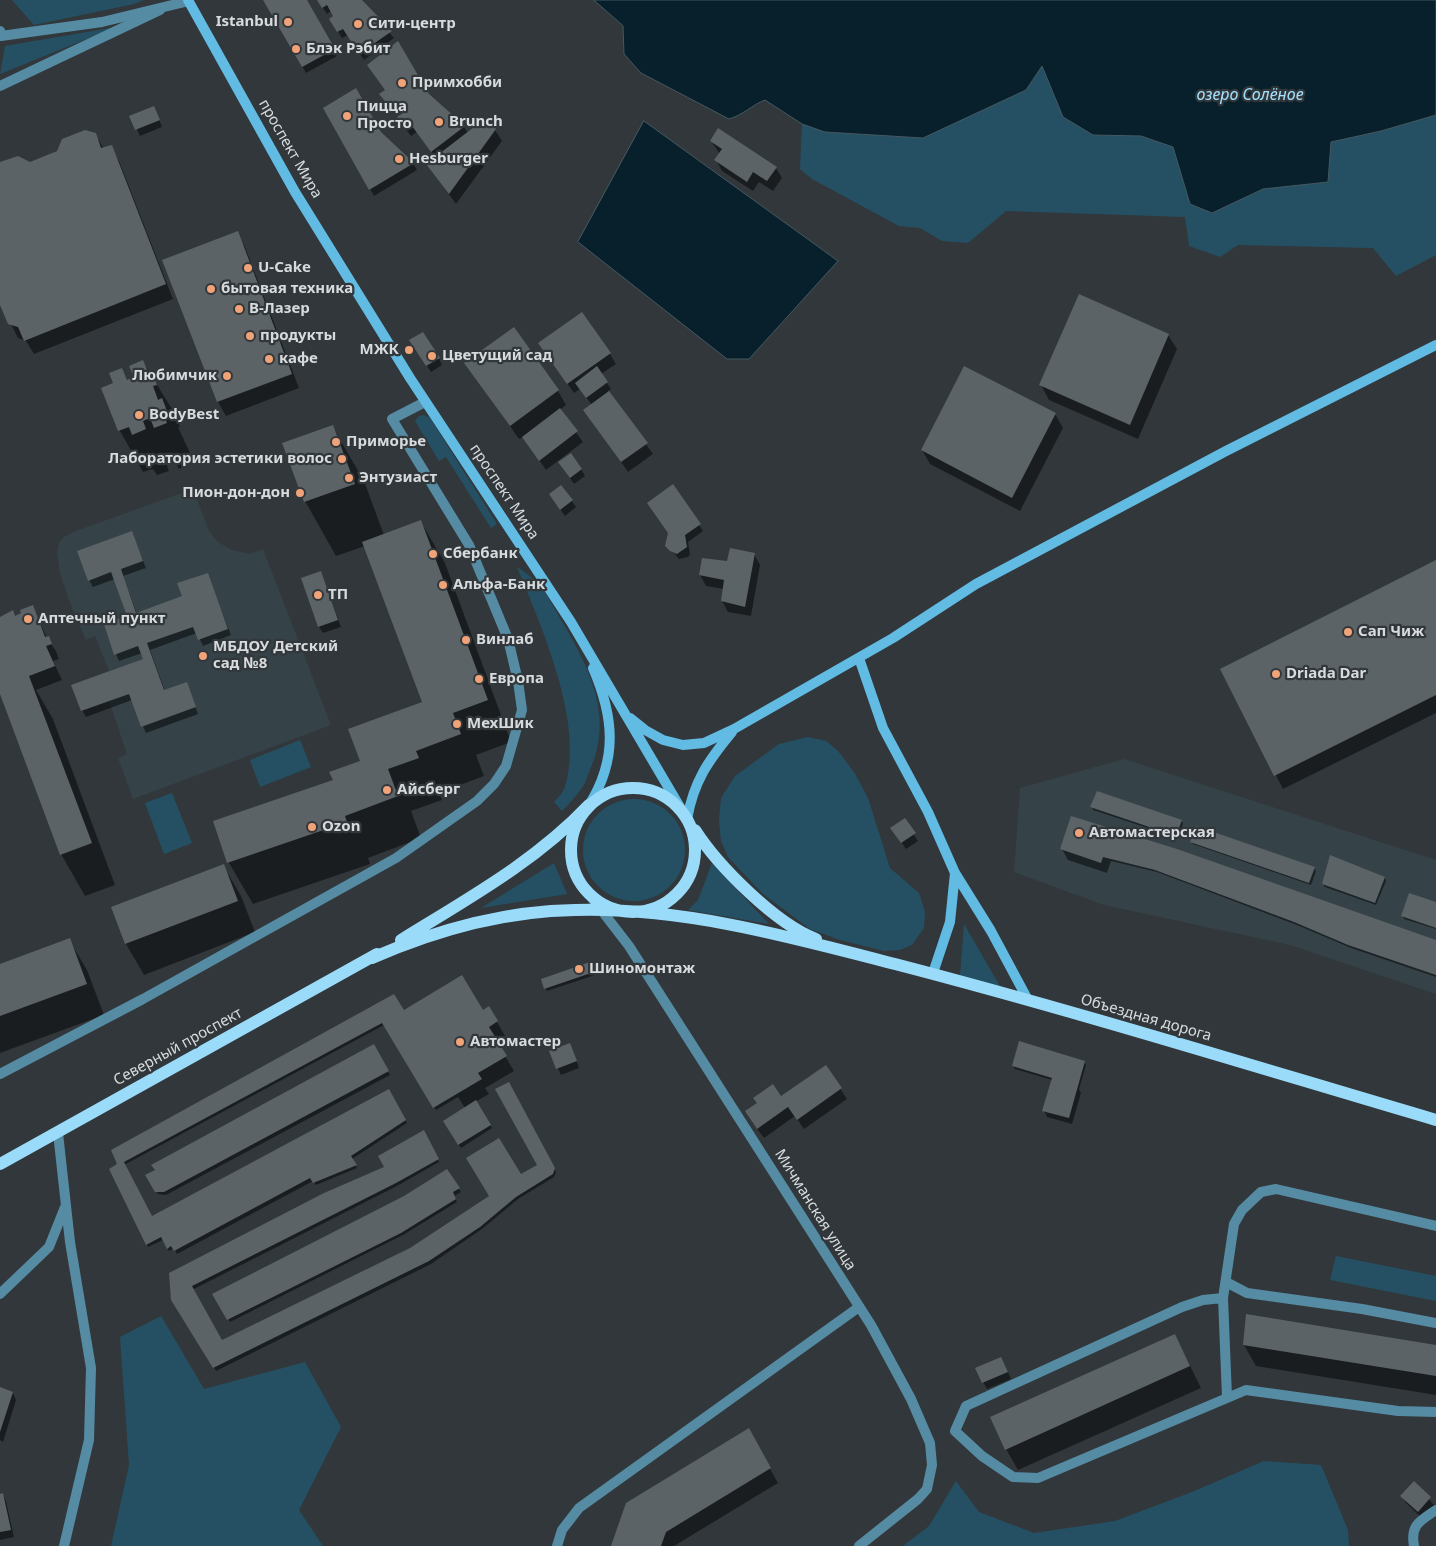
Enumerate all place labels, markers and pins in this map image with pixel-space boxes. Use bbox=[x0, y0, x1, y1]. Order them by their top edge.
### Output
place label: Istanbul bbox=[216, 13, 278, 31]
place label: Сити-центр bbox=[368, 15, 456, 33]
marker: Istanbul bbox=[282, 16, 294, 28]
marker: Сити-центр bbox=[352, 18, 364, 30]
place label: Блэк Рэбит bbox=[306, 40, 390, 58]
marker: Блэк Рэбит bbox=[290, 43, 302, 55]
place label: Примхобби bbox=[412, 74, 502, 92]
marker: Примхобби bbox=[396, 77, 408, 89]
place label: Пицца Просто bbox=[357, 98, 412, 133]
marker: Пицца Просто bbox=[341, 110, 353, 122]
place label: Brunch bbox=[449, 113, 503, 131]
marker: Brunch bbox=[433, 116, 445, 128]
place label: Hesburger bbox=[409, 150, 488, 168]
marker: Hesburger bbox=[393, 153, 405, 165]
place label: U-Cake bbox=[258, 259, 311, 277]
marker: U-Cake bbox=[242, 262, 254, 274]
place label: бытовая техника bbox=[221, 280, 353, 298]
marker: бытовая техника bbox=[205, 283, 217, 295]
place label: В-Лазер bbox=[249, 300, 310, 318]
marker: В-Лазер bbox=[233, 303, 245, 315]
place label: продукты bbox=[260, 327, 336, 345]
marker: продукты bbox=[244, 330, 256, 342]
place label: МЖК bbox=[360, 341, 399, 359]
marker: МЖК bbox=[403, 344, 415, 356]
place label: Цветущий сад bbox=[442, 347, 552, 365]
place label: кафе bbox=[279, 350, 318, 368]
marker: Цветущий сад bbox=[426, 350, 438, 362]
marker: кафе bbox=[263, 353, 275, 365]
place label: Любимчик bbox=[132, 367, 217, 385]
marker: Любимчик bbox=[221, 370, 233, 382]
place label: BodyBest bbox=[149, 406, 219, 424]
marker: BodyBest bbox=[133, 409, 145, 421]
place label: Приморье bbox=[346, 433, 426, 451]
marker: Приморье bbox=[330, 436, 342, 448]
place label: Лаборатория эстетики волос bbox=[108, 450, 332, 468]
marker: Лаборатория эстетики волос bbox=[336, 453, 348, 465]
place label: Энтузиаст bbox=[359, 469, 437, 487]
marker: Энтузиаст bbox=[343, 472, 355, 484]
place label: Пион-дон-дон bbox=[182, 484, 290, 502]
marker: Пион-дон-дон bbox=[294, 487, 306, 499]
place label: Сбербанк bbox=[443, 545, 518, 563]
marker: Сбербанк bbox=[427, 548, 439, 560]
place label: Альфа-Банк bbox=[453, 576, 545, 594]
marker: Альфа-Банк bbox=[437, 579, 449, 591]
place label: ТП bbox=[328, 586, 348, 604]
marker: ТП bbox=[312, 589, 324, 601]
place label: Аптечный пункт bbox=[38, 610, 165, 628]
marker: Аптечный пункт bbox=[22, 613, 34, 625]
place label: Сап Чиж bbox=[1358, 623, 1424, 641]
marker: Сап Чиж bbox=[1342, 626, 1354, 638]
place label: Винлаб bbox=[476, 631, 534, 649]
marker: Винлаб bbox=[460, 634, 472, 646]
place label: МБДОУ Детский сад №8 bbox=[213, 638, 338, 673]
marker: МБДОУ Детский сад №8 bbox=[197, 650, 209, 662]
place label: Driada Dar bbox=[1286, 665, 1366, 683]
marker: Driada Dar bbox=[1270, 668, 1282, 680]
place label: Европа bbox=[489, 670, 544, 688]
marker: Европа bbox=[473, 673, 485, 685]
place label: МехШик bbox=[467, 715, 534, 733]
marker: МехШик bbox=[451, 718, 463, 730]
place label: Айсберг bbox=[397, 781, 460, 799]
marker: Айсберг bbox=[381, 784, 393, 796]
place label: Ozon bbox=[322, 818, 360, 836]
marker: Ozon bbox=[306, 821, 318, 833]
place label: Автомастерская bbox=[1089, 824, 1215, 842]
marker: Автомастерская bbox=[1073, 827, 1085, 839]
place label: Шиномонтаж bbox=[589, 960, 695, 978]
marker: Шиномонтаж bbox=[573, 963, 585, 975]
place label: Автомастер bbox=[470, 1033, 561, 1051]
marker: Автомастер bbox=[454, 1036, 466, 1048]

